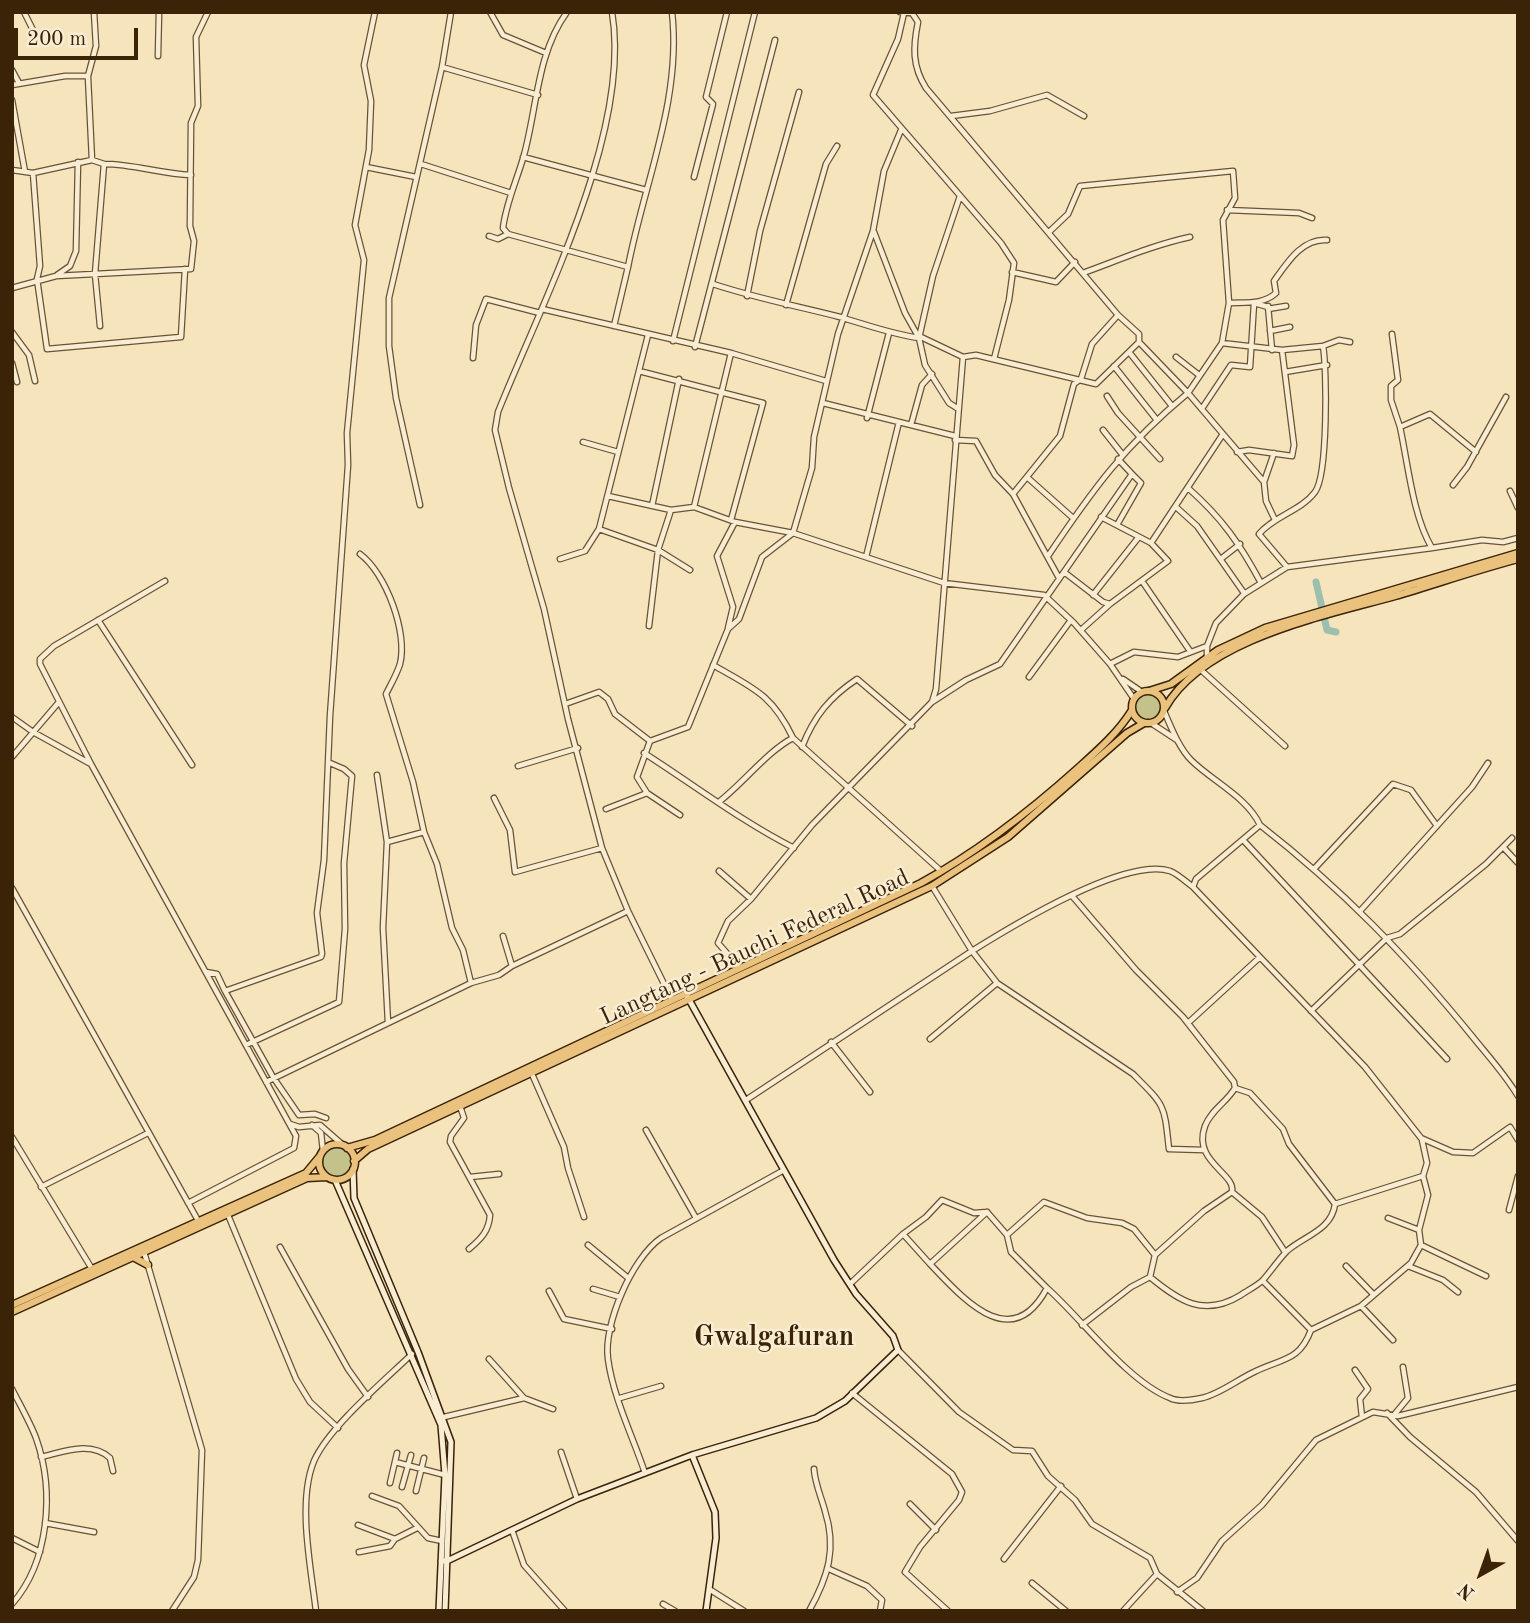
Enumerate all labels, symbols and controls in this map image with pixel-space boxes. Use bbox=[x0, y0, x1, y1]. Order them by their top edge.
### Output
scale bar bbox=[18, 14, 142, 58]
text: 200 m bbox=[27, 29, 86, 50]
street label: Langtang - Bauchi Federal Road bbox=[596, 864, 914, 1032]
district label: Gwalgafuran bbox=[694, 1321, 854, 1355]
north arrow bbox=[1446, 1539, 1516, 1609]
text: N bbox=[1456, 1579, 1479, 1602]

